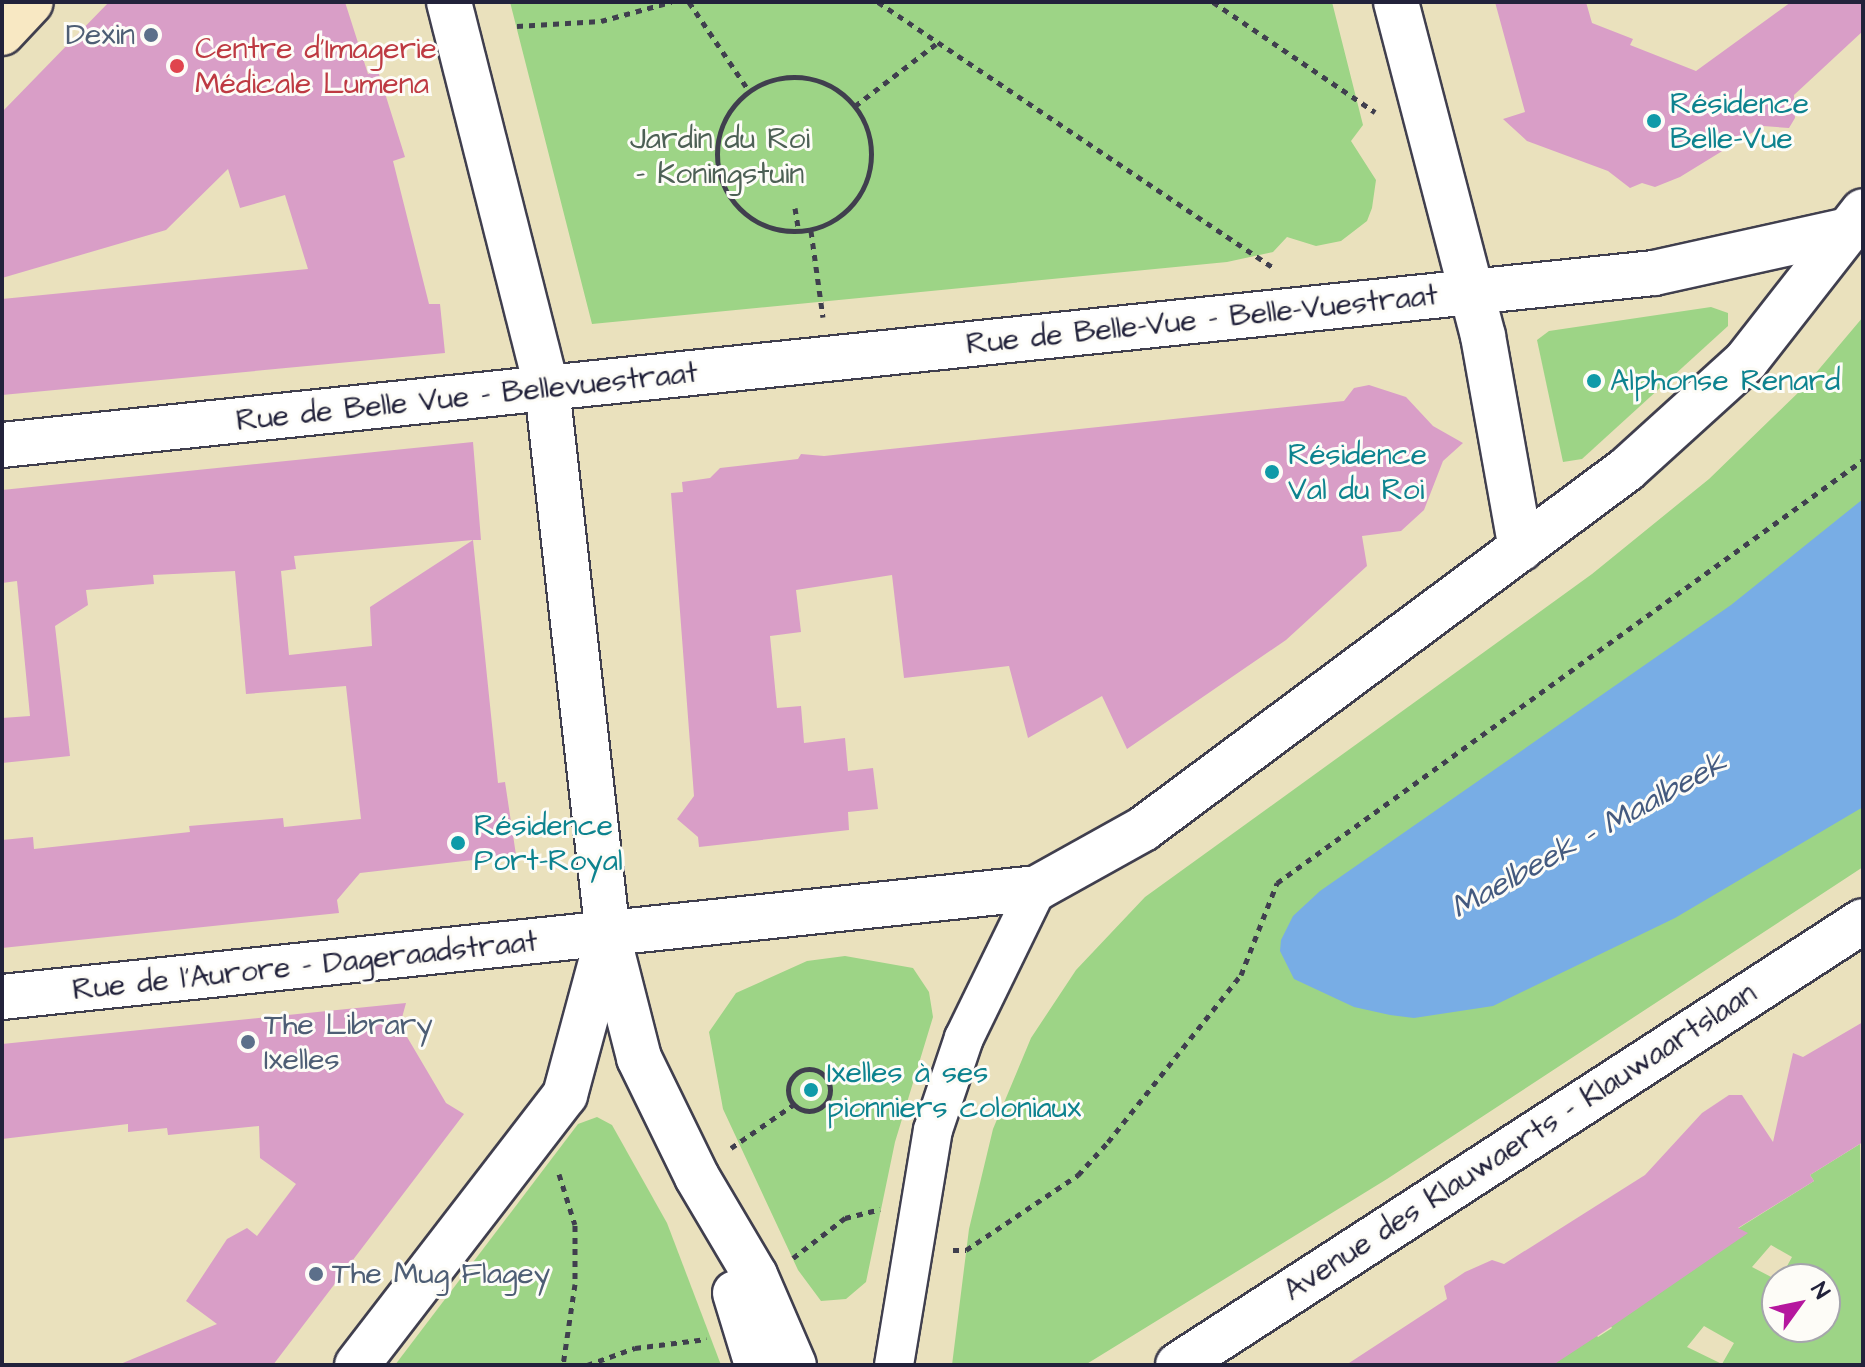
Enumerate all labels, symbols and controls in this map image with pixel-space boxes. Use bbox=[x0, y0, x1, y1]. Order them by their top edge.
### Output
place label: Dexin bbox=[66, 17, 135, 53]
marker: Dexin bbox=[142, 26, 160, 44]
place label: Centre d'Imagerie Médicale Lumena bbox=[195, 31, 437, 102]
marker: Centre d'Imagerie Médicale Lumena bbox=[166, 55, 188, 77]
place label: Résidence Belle-Vue bbox=[1670, 86, 1809, 156]
marker: Résidence Belle-Vue bbox=[1645, 112, 1663, 130]
park label: Jardin du Roi - Koningstuin bbox=[630, 121, 810, 192]
street label: Rue de Belle-Vue - Belle-Vuestraat bbox=[964, 277, 1440, 363]
street label: Rue de Belle Vue - Bellevuestraat bbox=[234, 355, 700, 439]
place label: Alphonse Renard bbox=[1610, 363, 1840, 399]
marker: Alphonse Renard bbox=[1585, 372, 1603, 390]
place label: Résidence Val du Roi bbox=[1288, 437, 1427, 508]
marker: Résidence Val du Roi bbox=[1263, 463, 1281, 481]
water label: Maelbeek - Maalbeek bbox=[1444, 744, 1734, 928]
place label: Résidence Port-Royal bbox=[474, 808, 623, 878]
marker: Résidence Port-Royal bbox=[449, 834, 467, 852]
street label: Rue de l'Aurore - Dageraadstraat bbox=[71, 924, 539, 1008]
street label: Avenue des Klauwaerts - Klauwaartslaan bbox=[1277, 975, 1763, 1309]
place label: The Library Ixelles bbox=[264, 1007, 433, 1078]
marker: The Library Ixelles bbox=[239, 1033, 257, 1051]
place label: Ixelles à ses pionniers coloniaux bbox=[827, 1055, 1081, 1126]
marker: Ixelles à ses pionniers coloniaux bbox=[802, 1081, 820, 1099]
place label: The Mug Flagey bbox=[332, 1256, 550, 1292]
north arrow bbox=[1761, 1263, 1841, 1343]
marker: The Mug Flagey bbox=[307, 1265, 325, 1283]
text: N bbox=[1803, 1277, 1837, 1305]

